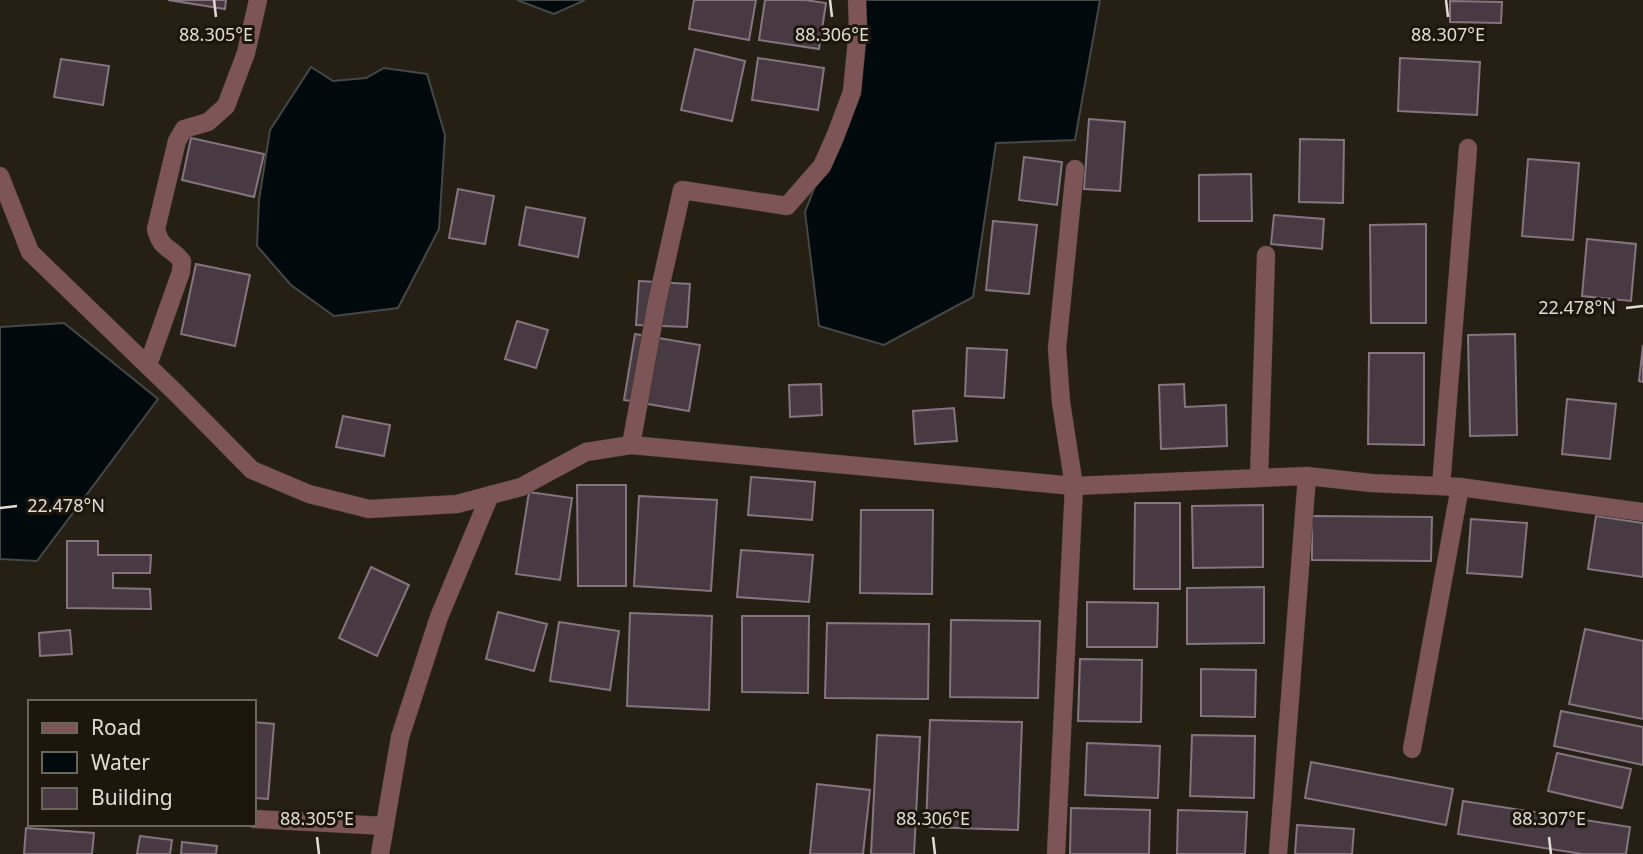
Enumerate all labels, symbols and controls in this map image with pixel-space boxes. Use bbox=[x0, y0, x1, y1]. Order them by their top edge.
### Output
text: 88.305°E bbox=[179, 22, 253, 46]
text: 88.306°E bbox=[795, 22, 869, 46]
text: 88.307°E bbox=[1411, 22, 1485, 46]
text: 22.478°N bbox=[1538, 295, 1616, 319]
text: 22.478°N bbox=[27, 493, 105, 517]
legend bbox=[28, 700, 256, 826]
text: Road bbox=[91, 713, 141, 741]
text: Water bbox=[91, 748, 150, 776]
text: Building bbox=[91, 783, 173, 811]
text: 88.305°E bbox=[280, 806, 354, 830]
text: 88.306°E bbox=[896, 806, 970, 830]
text: 88.307°E bbox=[1512, 806, 1586, 830]

